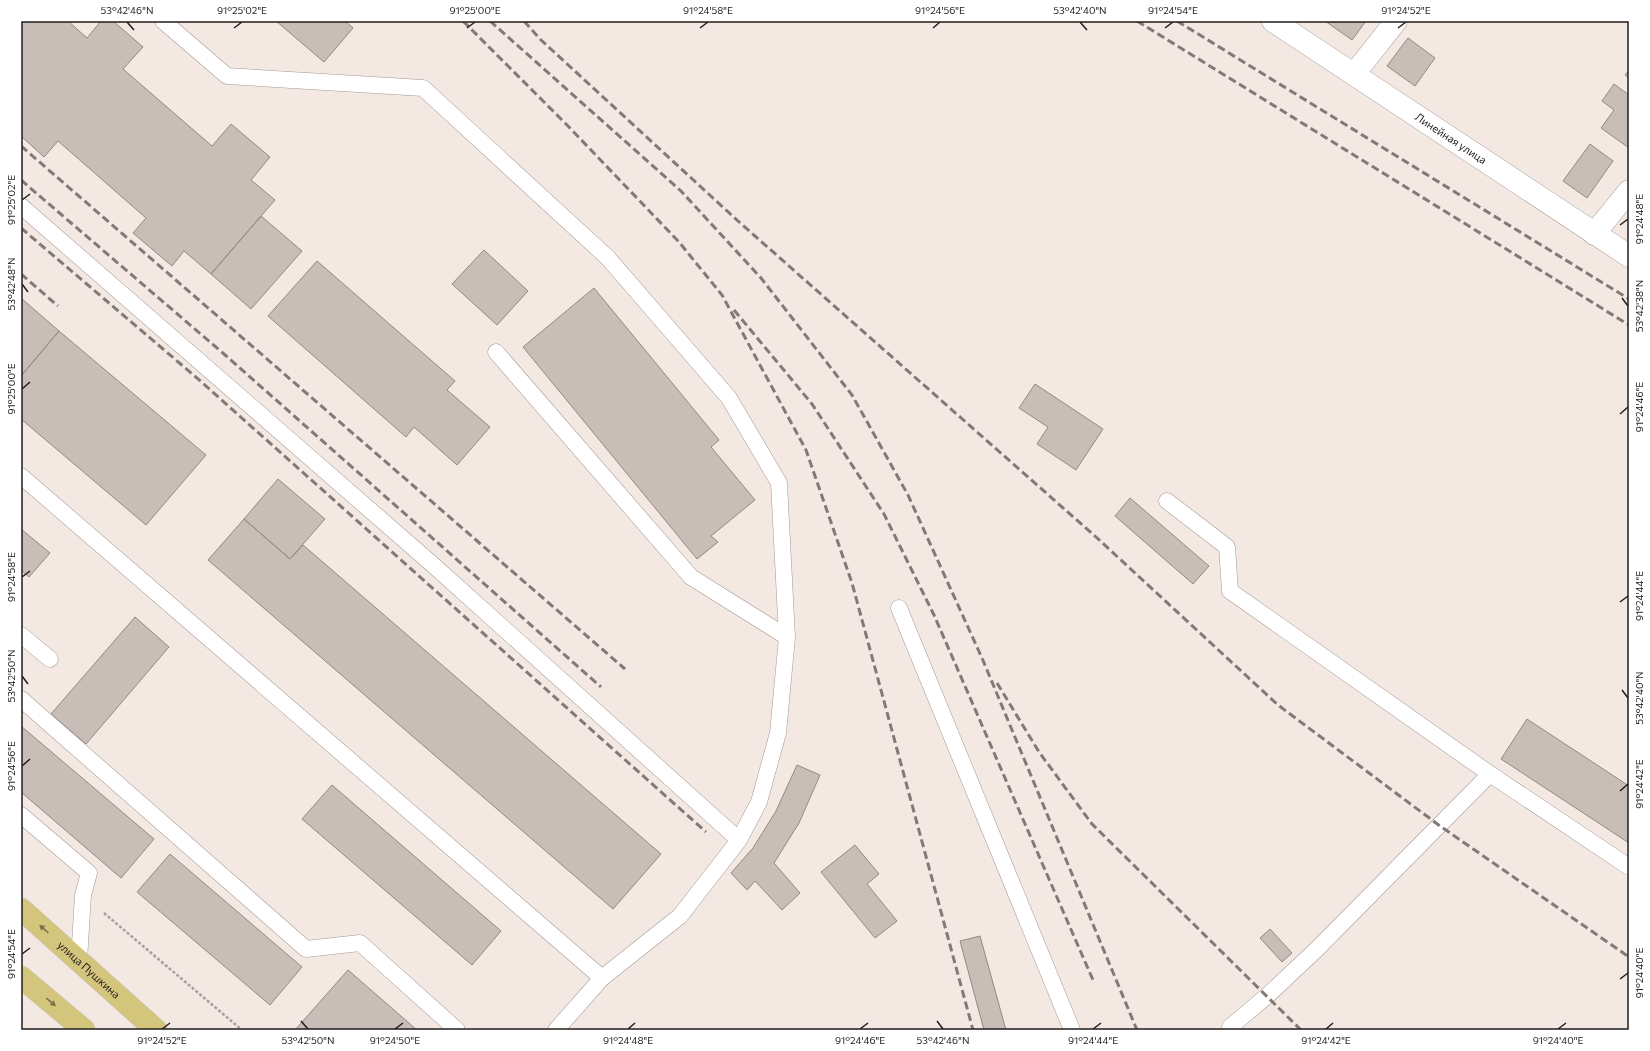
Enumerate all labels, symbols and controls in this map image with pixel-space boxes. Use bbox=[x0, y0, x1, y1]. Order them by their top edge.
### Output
text: 53°42'46"N bbox=[101, 4, 153, 16]
text: 91°25'02"E bbox=[217, 4, 267, 16]
text: 91°25'00"E bbox=[449, 4, 501, 16]
text: 91°24'58"E bbox=[683, 4, 733, 16]
text: 91°24'56"E bbox=[915, 4, 965, 16]
text: 53°42'40"N bbox=[1053, 4, 1107, 16]
text: 91°24'54"E bbox=[1148, 4, 1198, 16]
text: 91°24'52"E bbox=[1381, 4, 1431, 16]
street label: Линейная улица bbox=[1413, 110, 1489, 166]
text: 91°25'02"E bbox=[5, 175, 17, 225]
text: 91°24'48"E bbox=[1633, 194, 1645, 244]
text: 53°42'48"N bbox=[5, 258, 17, 310]
text: 53°42'38"N bbox=[1633, 280, 1645, 332]
text: 91°25'00"E bbox=[5, 363, 17, 415]
text: 91°24'46"E bbox=[1633, 382, 1645, 432]
text: 91°24'58"E bbox=[5, 552, 17, 602]
text: 91°24'44"E bbox=[1633, 571, 1645, 621]
text: 53°42'50"N bbox=[5, 649, 17, 703]
text: 53°42'40"N bbox=[1633, 671, 1645, 725]
text: 91°24'56"E bbox=[5, 741, 17, 791]
text: 91°24'42"E bbox=[1633, 759, 1645, 809]
one-way arrow bbox=[39, 925, 49, 934]
text: 91°24'54"E bbox=[5, 929, 17, 979]
street label: улица Пушкина bbox=[55, 938, 123, 1001]
text: 91°24'40"E bbox=[1633, 948, 1645, 998]
one-way arrow bbox=[45, 998, 56, 1007]
text: 91°24'52"E bbox=[137, 1034, 187, 1046]
text: 53°42'50"N bbox=[281, 1034, 335, 1046]
text: 91°24'50"E bbox=[370, 1034, 420, 1046]
text: 91°24'48"E bbox=[603, 1034, 653, 1046]
text: 91°24'46"E bbox=[835, 1034, 885, 1046]
text: 53°42'46"N bbox=[917, 1034, 969, 1046]
text: 91°24'44"E bbox=[1068, 1034, 1118, 1046]
text: 91°24'42"E bbox=[1301, 1034, 1351, 1046]
text: 91°24'40"E bbox=[1533, 1034, 1583, 1046]

